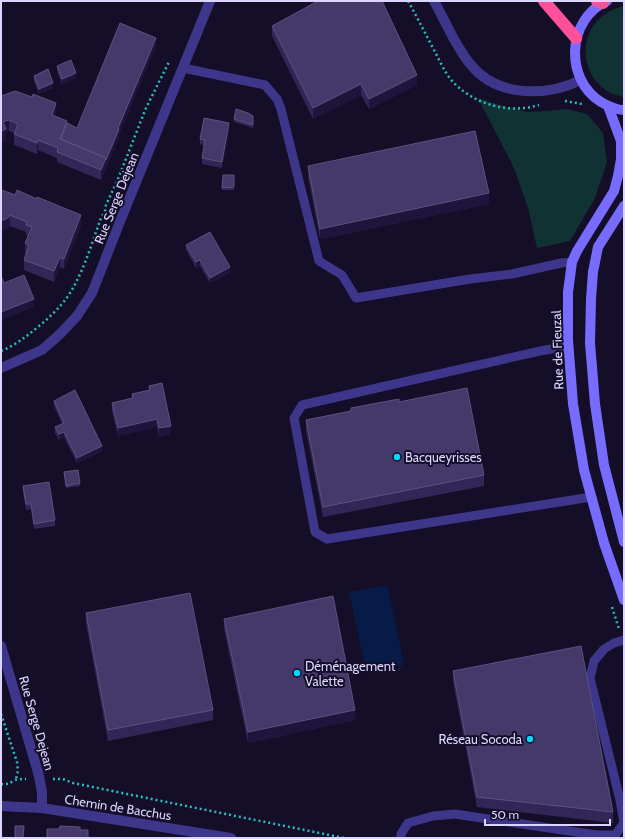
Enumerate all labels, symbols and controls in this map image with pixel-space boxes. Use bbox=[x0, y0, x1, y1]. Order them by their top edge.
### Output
street label: Rue Serge Dejean bbox=[90, 150, 143, 247]
street label: Rue de Fieuzal bbox=[548, 310, 566, 390]
place label: Bacqueyrisses bbox=[405, 449, 482, 465]
marker: Bacqueyrisses bbox=[392, 452, 402, 462]
place label: Déménagement Valette bbox=[305, 658, 396, 689]
marker: Déménagement Valette bbox=[292, 668, 302, 678]
street label: Rue Serge Dejean bbox=[15, 674, 58, 772]
place label: Réseau Socoda bbox=[439, 731, 523, 747]
marker: Réseau Socoda bbox=[525, 734, 535, 744]
street label: Chemin de Bacchus bbox=[64, 791, 173, 823]
scale bar bbox=[485, 801, 610, 827]
text: 50 m bbox=[491, 807, 519, 822]

